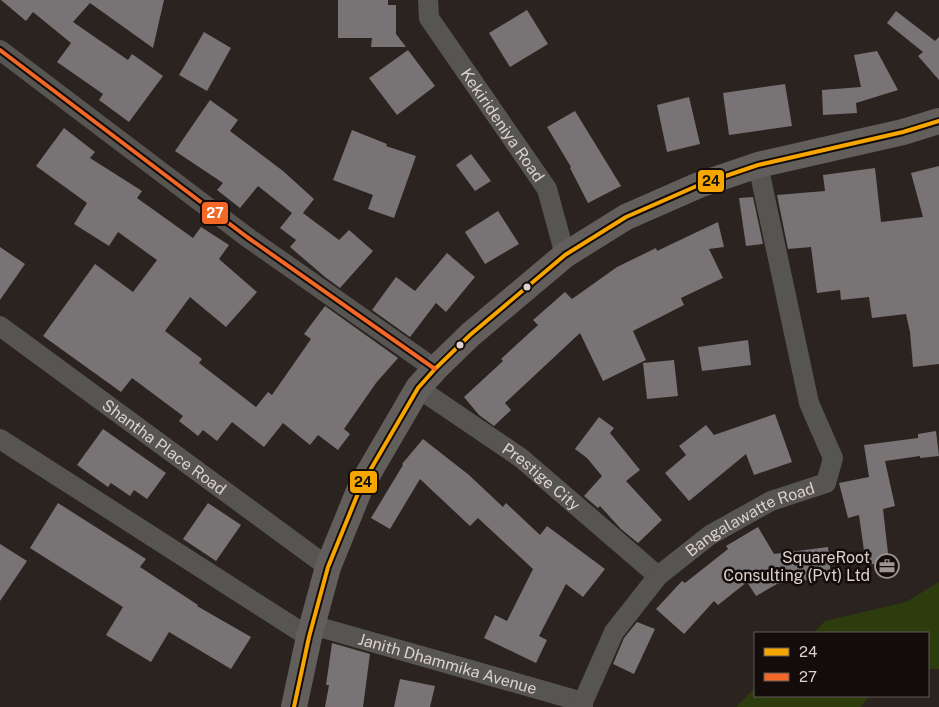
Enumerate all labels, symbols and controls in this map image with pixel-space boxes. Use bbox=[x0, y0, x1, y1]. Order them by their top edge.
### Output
street label: Kekirideniya Road bbox=[457, 65, 548, 186]
line badge: 24 bbox=[697, 169, 725, 193]
text: 24 bbox=[702, 173, 720, 189]
line badge: 27 bbox=[201, 201, 229, 225]
text: 27 bbox=[206, 205, 224, 221]
unlabelled marker bbox=[522, 282, 532, 292]
unlabelled marker bbox=[455, 340, 465, 350]
street label: Shantha Place Road bbox=[98, 395, 230, 499]
street label: Prestige City bbox=[498, 439, 584, 515]
line badge: 24 bbox=[349, 470, 378, 494]
text: 24 bbox=[354, 474, 372, 490]
street label: Bangalawatte Road bbox=[682, 478, 817, 561]
place label: SquareRoot Consulting (Pvt) Ltd bbox=[723, 548, 870, 585]
office icon: SquareRoot Consulting (Pvt) Ltd bbox=[874, 553, 900, 579]
street label: Janith Dhammika Avenue bbox=[356, 630, 539, 698]
legend bbox=[754, 632, 929, 697]
text: 24 bbox=[799, 643, 817, 660]
text: 27 bbox=[799, 668, 817, 685]

